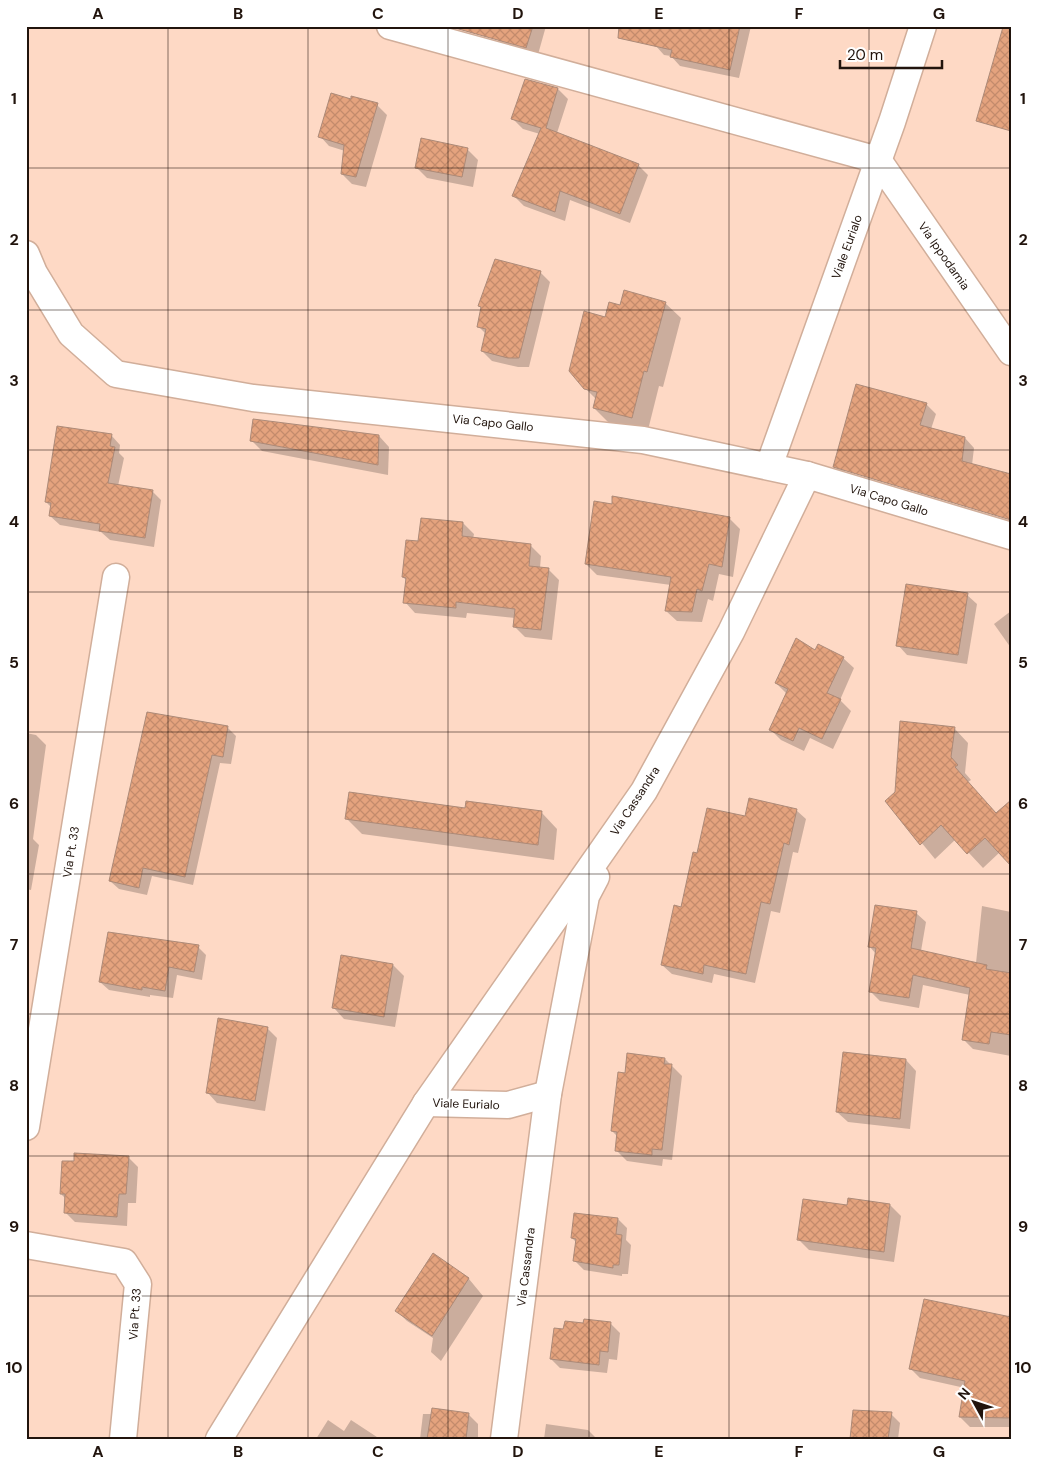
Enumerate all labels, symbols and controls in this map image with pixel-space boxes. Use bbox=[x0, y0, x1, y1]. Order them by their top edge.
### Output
text: A bbox=[92, 3, 104, 24]
text: B bbox=[233, 3, 243, 24]
text: C bbox=[372, 3, 384, 24]
text: D bbox=[512, 3, 524, 24]
text: E bbox=[654, 3, 664, 24]
text: F bbox=[795, 3, 804, 24]
text: G bbox=[933, 3, 945, 24]
scale bar bbox=[840, 38, 942, 70]
text: 20 m bbox=[847, 45, 883, 65]
text: 1 bbox=[11, 88, 17, 109]
text: 1 bbox=[1020, 88, 1026, 109]
street label: Viale Eurialo bbox=[828, 213, 866, 281]
street label: Via Ippodamia bbox=[915, 219, 973, 293]
text: 2 bbox=[9, 229, 19, 250]
text: 2 bbox=[1018, 229, 1028, 250]
text: 3 bbox=[9, 370, 19, 391]
text: 3 bbox=[1018, 370, 1028, 391]
street label: Via Capo Gallo bbox=[452, 411, 534, 435]
street label: Via Capo Gallo bbox=[848, 480, 930, 520]
text: 4 bbox=[9, 511, 19, 532]
text: 4 bbox=[1018, 511, 1028, 532]
text: 5 bbox=[9, 652, 19, 673]
text: 5 bbox=[1018, 652, 1028, 673]
street label: Via Cassandra bbox=[607, 763, 663, 839]
text: 6 bbox=[9, 793, 19, 814]
text: 6 bbox=[1018, 793, 1028, 814]
street label: Via Pt. 33 bbox=[59, 825, 83, 879]
text: 7 bbox=[10, 934, 19, 955]
text: 7 bbox=[1019, 934, 1028, 955]
text: 8 bbox=[9, 1075, 19, 1096]
text: 8 bbox=[1018, 1075, 1028, 1096]
street label: Viale Eurialo bbox=[432, 1095, 500, 1113]
text: 9 bbox=[9, 1216, 19, 1237]
text: 9 bbox=[1018, 1216, 1028, 1237]
street label: Via Cassandra bbox=[513, 1226, 539, 1308]
street label: Via Pt. 33 bbox=[125, 1287, 145, 1341]
text: 10 bbox=[5, 1357, 23, 1378]
text: 10 bbox=[1014, 1357, 1032, 1378]
north arrow bbox=[950, 1378, 1000, 1428]
text: N bbox=[954, 1384, 974, 1403]
text: A bbox=[92, 1441, 104, 1462]
text: B bbox=[233, 1441, 243, 1462]
text: C bbox=[372, 1441, 384, 1462]
text: D bbox=[512, 1441, 524, 1462]
text: E bbox=[654, 1441, 664, 1462]
text: F bbox=[795, 1441, 804, 1462]
text: G bbox=[933, 1441, 945, 1462]

